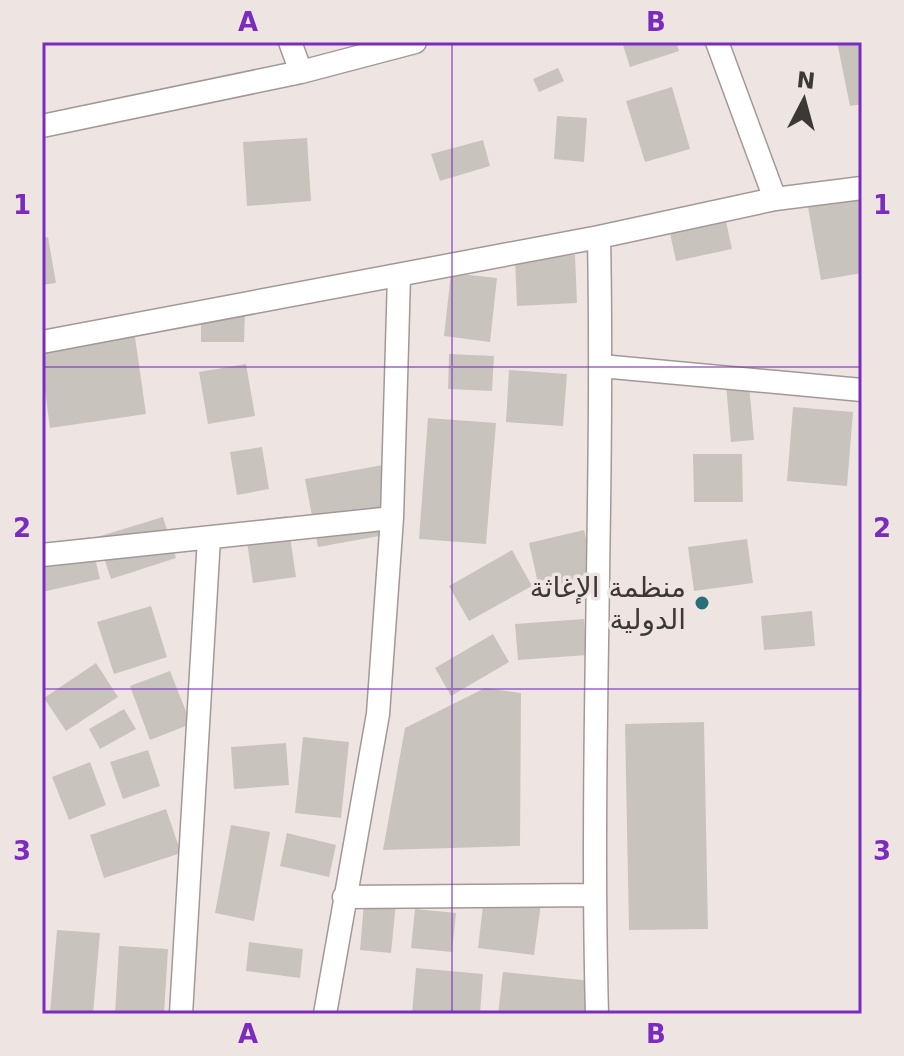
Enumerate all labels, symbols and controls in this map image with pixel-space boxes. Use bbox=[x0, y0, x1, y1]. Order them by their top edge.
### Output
text: A bbox=[238, 7, 258, 37]
text: B bbox=[646, 7, 666, 37]
north arrow bbox=[764, 60, 844, 140]
text: N bbox=[796, 67, 817, 94]
text: 1 bbox=[13, 190, 31, 220]
text: 1 bbox=[873, 190, 891, 220]
text: 2 bbox=[13, 513, 31, 543]
text: 2 bbox=[873, 513, 891, 543]
place label: منظمة الإغاثة الدولية bbox=[530, 571, 686, 636]
marker: منظمة الإغاثة الدولية bbox=[693, 594, 711, 612]
text: 3 bbox=[13, 836, 31, 866]
text: 3 bbox=[873, 836, 891, 866]
text: A bbox=[238, 1019, 258, 1049]
text: B bbox=[646, 1019, 666, 1049]

